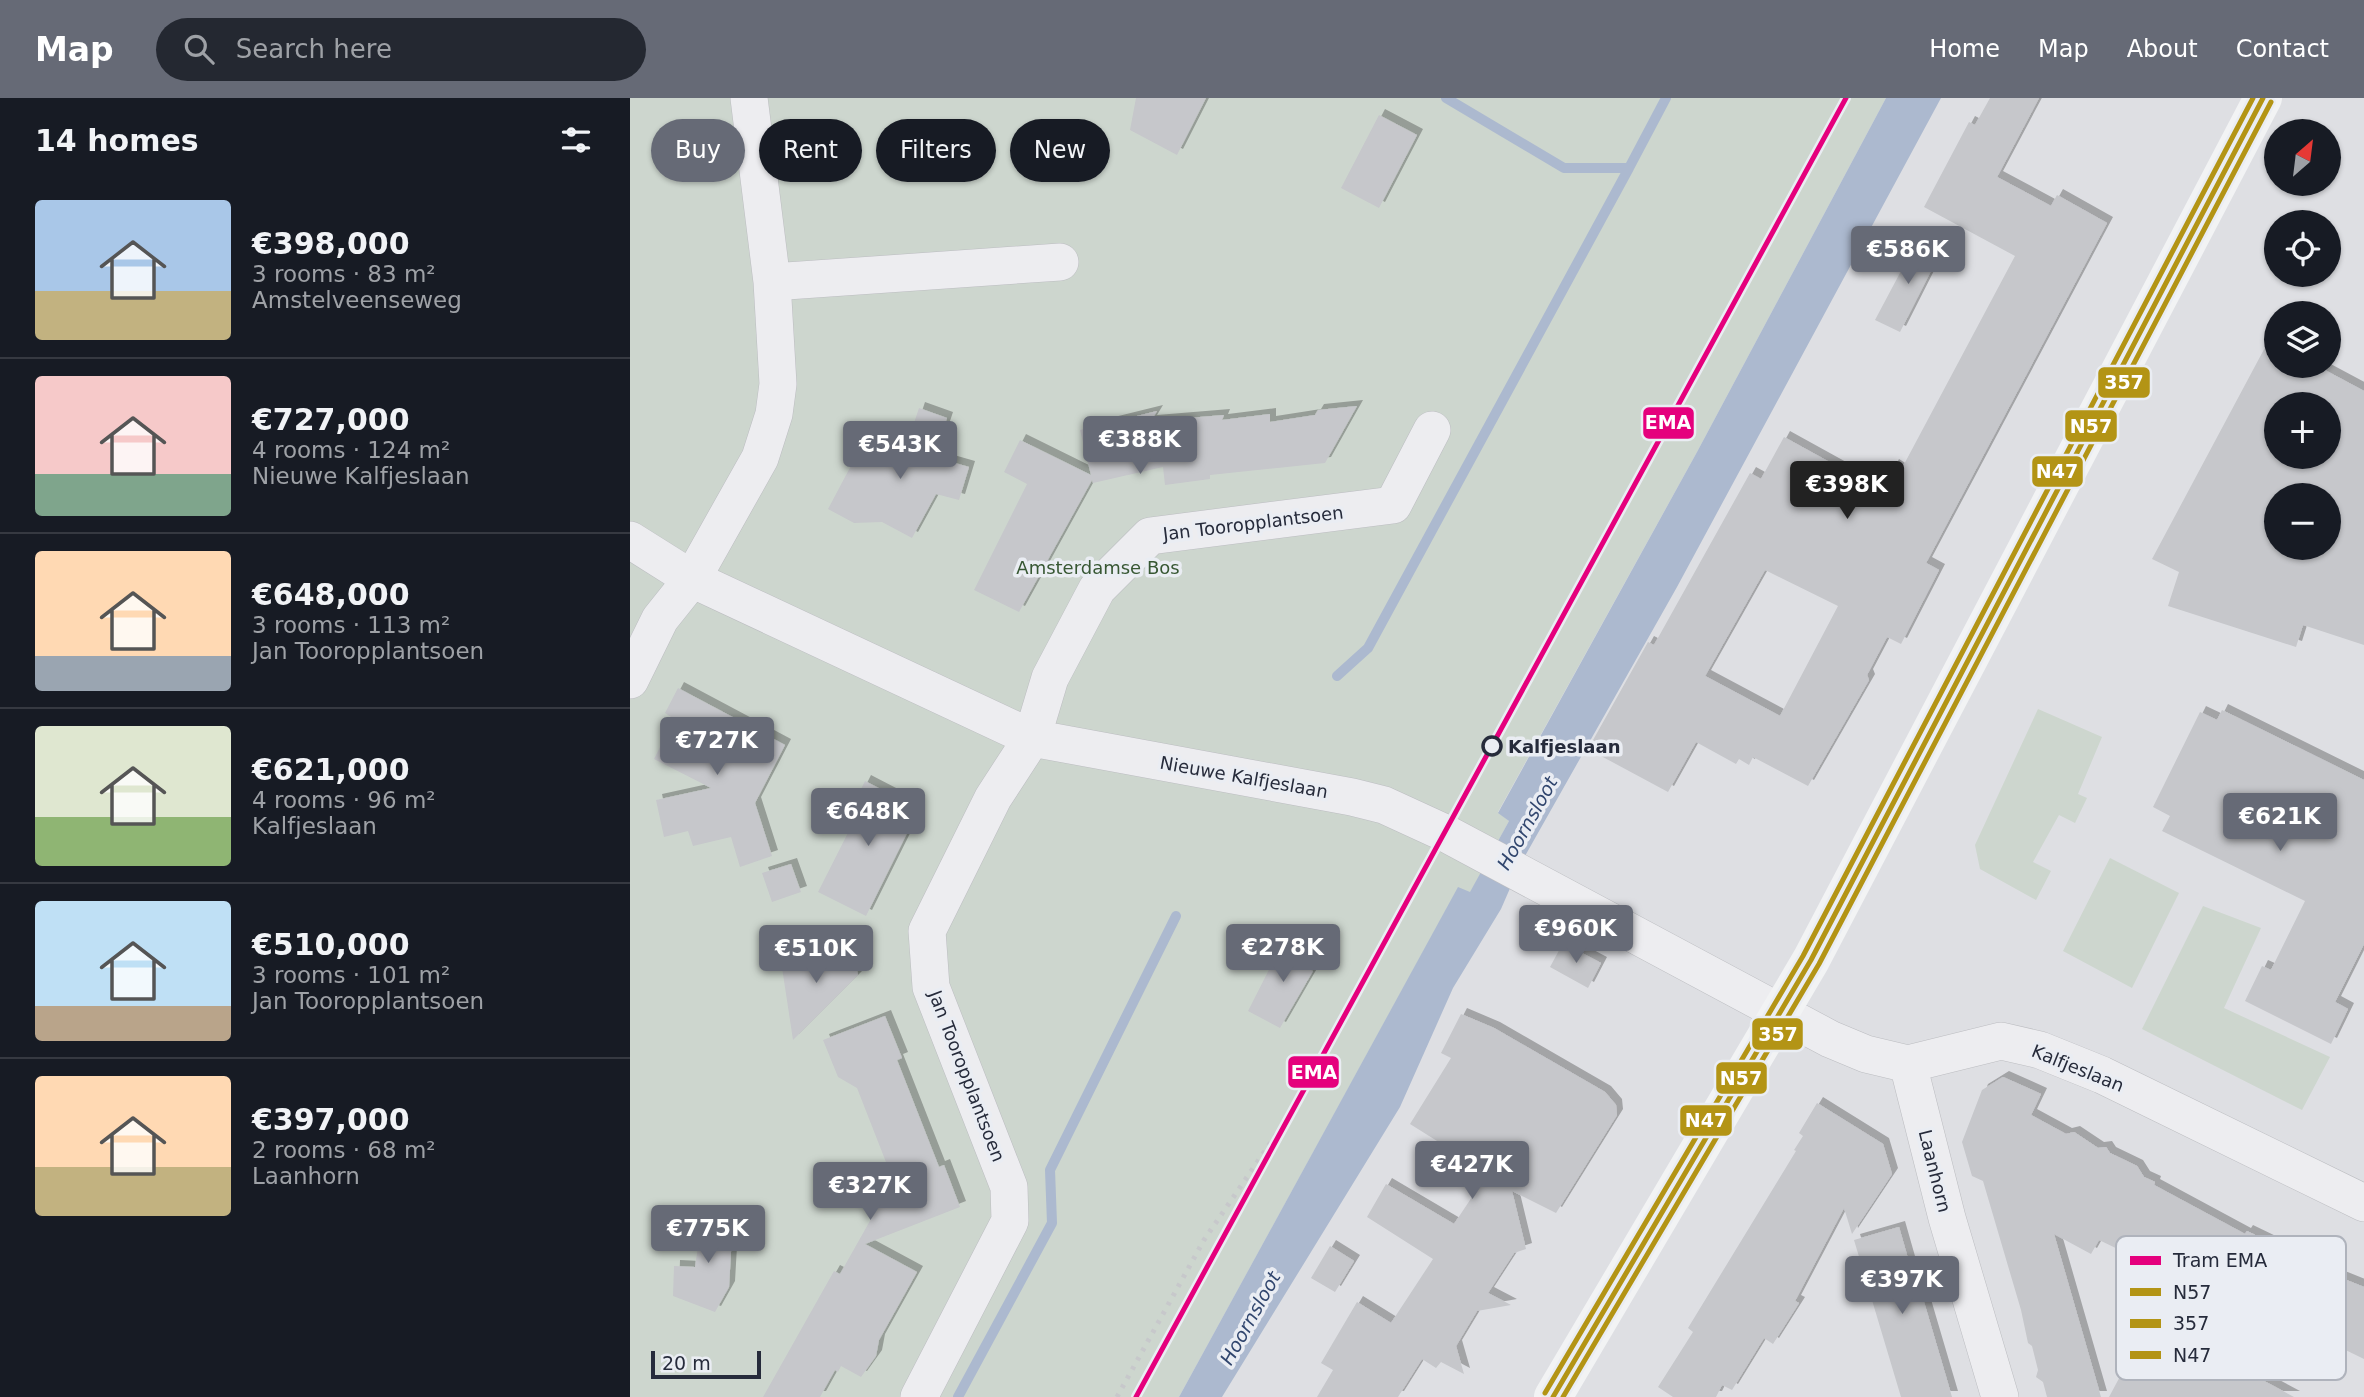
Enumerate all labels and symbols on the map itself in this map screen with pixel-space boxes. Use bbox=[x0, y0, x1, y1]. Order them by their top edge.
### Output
north arrow bbox=[2264, 119, 2342, 196]
pin: €586K bbox=[1859, 226, 1957, 286]
line badge: 357 bbox=[2097, 366, 2151, 399]
text: 357 bbox=[2104, 371, 2144, 393]
line badge: EMA bbox=[1642, 406, 1695, 440]
line badge: N57 bbox=[2064, 409, 2118, 443]
text: EMA bbox=[1645, 411, 1692, 433]
text: N57 bbox=[2070, 415, 2112, 437]
pin: €388K bbox=[1091, 416, 1189, 476]
pin: €543K bbox=[851, 422, 949, 481]
line badge: N47 bbox=[2031, 455, 2084, 488]
text: N47 bbox=[2036, 460, 2078, 482]
pin: €398K bbox=[1798, 462, 1896, 521]
street label: Jan Tooropplantsoen bbox=[1161, 502, 1344, 545]
park label: Amsterdamse Bos bbox=[1016, 557, 1180, 578]
pin: €727K bbox=[668, 718, 766, 777]
marker: Kalfjeslaan bbox=[1482, 736, 1502, 756]
place label: Kalfjeslaan bbox=[1508, 736, 1620, 757]
street label: Nieuwe Kalfjeslaan bbox=[1158, 752, 1330, 802]
water label: Hoornsloot bbox=[1492, 771, 1562, 873]
pin: €648K bbox=[819, 788, 917, 848]
pin: €621K bbox=[2231, 794, 2329, 853]
pin: €960K bbox=[1527, 906, 1625, 965]
pin: €278K bbox=[1234, 924, 1332, 984]
pin: €510K bbox=[767, 926, 865, 985]
street label: Jan Tooropplantsoen bbox=[924, 987, 1009, 1165]
line badge: 357 bbox=[1751, 1017, 1804, 1051]
text: 357 bbox=[1758, 1023, 1798, 1045]
street label: Kalfjeslaan bbox=[2029, 1040, 2127, 1096]
line badge: EMA bbox=[1287, 1055, 1340, 1089]
text: EMA bbox=[1291, 1061, 1338, 1083]
line badge: N57 bbox=[1715, 1061, 1768, 1095]
text: N57 bbox=[1720, 1067, 1762, 1089]
line badge: N47 bbox=[1679, 1104, 1733, 1137]
text: N47 bbox=[1685, 1109, 1727, 1131]
street label: Laanhorn bbox=[1915, 1128, 1955, 1214]
pin: €427K bbox=[1423, 1142, 1521, 1201]
pin: €327K bbox=[821, 1162, 919, 1222]
pin: €775K bbox=[659, 1206, 757, 1265]
legend bbox=[2116, 1236, 2346, 1380]
text: Tram EMA bbox=[2172, 1249, 2267, 1271]
pin: €397K bbox=[1853, 1256, 1951, 1316]
water label: Hoornsloot bbox=[1215, 1266, 1285, 1368]
text: N57 bbox=[2173, 1281, 2211, 1303]
text: 357 bbox=[2173, 1312, 2209, 1334]
text: N47 bbox=[2173, 1344, 2211, 1366]
scale bar bbox=[651, 1348, 761, 1380]

